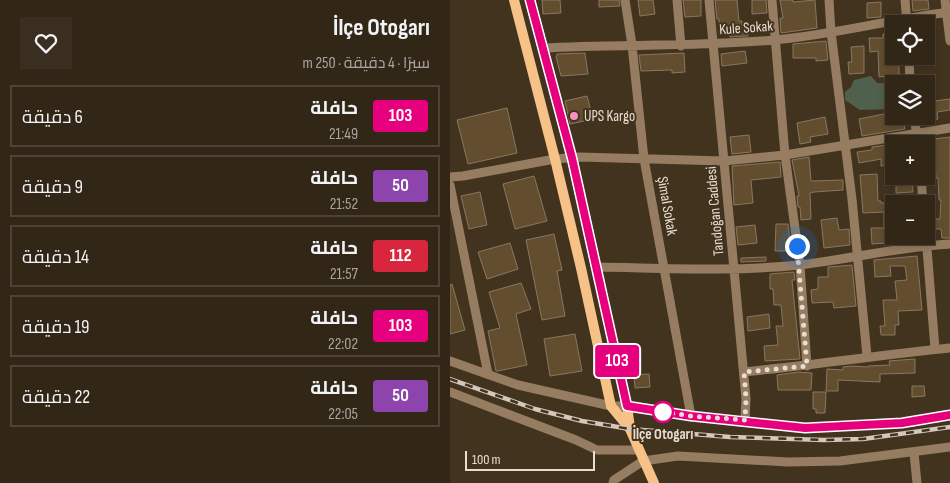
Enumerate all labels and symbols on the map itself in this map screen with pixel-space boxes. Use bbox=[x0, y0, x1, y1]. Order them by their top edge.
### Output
street label: Kule Sokak bbox=[718, 17, 774, 39]
place label: UPS Kargo bbox=[584, 107, 635, 126]
marker: UPS Kargo bbox=[568, 110, 580, 122]
street label: Tandoğan Caddesi bbox=[702, 165, 728, 256]
street label: Şimal Sokak bbox=[652, 175, 682, 237]
your location bbox=[785, 234, 810, 259]
line badge: 103 bbox=[588, 345, 646, 377]
marker: İlçe Otogarı bbox=[652, 401, 674, 423]
place label: İlçe Otogarı bbox=[633, 425, 693, 444]
scale bar bbox=[465, 448, 595, 471]

